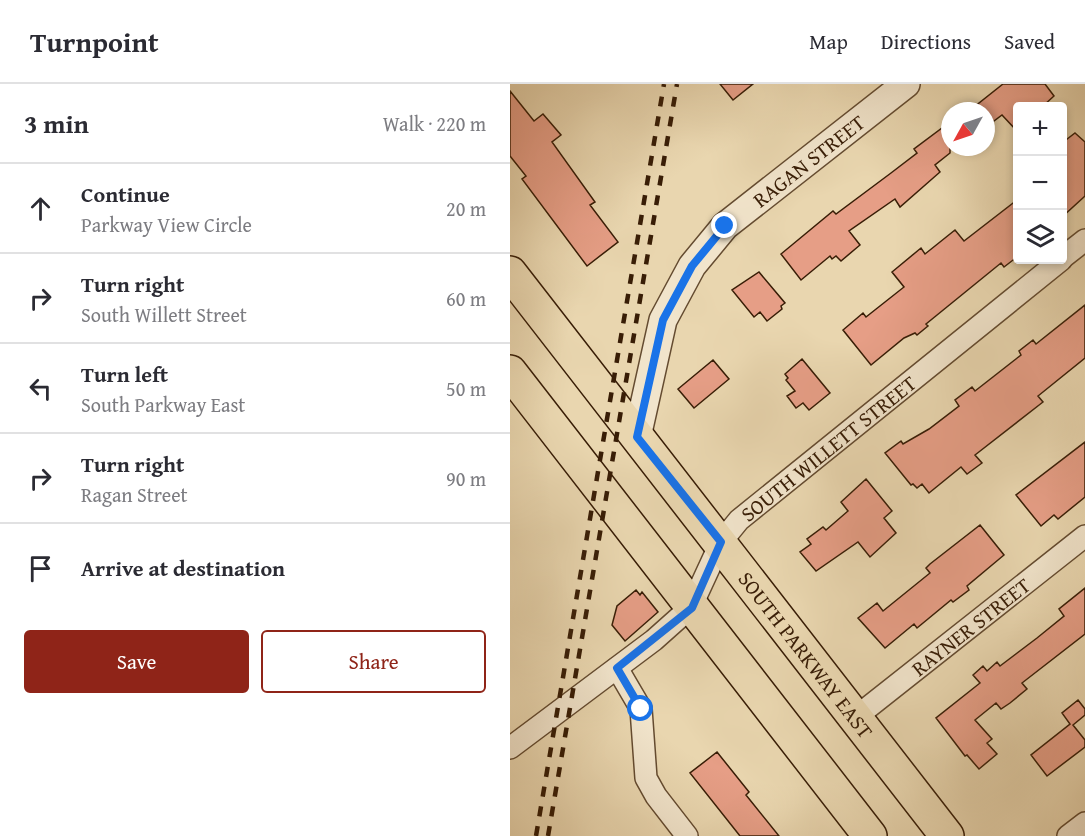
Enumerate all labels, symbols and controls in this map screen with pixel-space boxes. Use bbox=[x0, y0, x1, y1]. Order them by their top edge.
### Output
text: Turnpoint bbox=[30, 21, 159, 62]
text: Map bbox=[809, 26, 848, 57]
text: Directions bbox=[881, 26, 971, 57]
text: Saved bbox=[1004, 26, 1055, 57]
north arrow bbox=[941, 102, 995, 156]
map controls bbox=[1013, 102, 1067, 264]
button: + bbox=[1013, 102, 1067, 156]
text: 3 min bbox=[24, 104, 89, 143]
street label: RAGAN STREET bbox=[746, 107, 871, 214]
text: Walk · 220 m bbox=[383, 109, 486, 138]
button: − bbox=[1013, 156, 1067, 210]
text: Continue bbox=[81, 178, 170, 210]
icon: ahead bbox=[24, 192, 57, 225]
text: 20 m bbox=[446, 194, 486, 223]
text: Parkway View Circle bbox=[81, 210, 252, 239]
button: layers bbox=[1013, 210, 1067, 264]
route end bbox=[711, 212, 737, 238]
text: Turn right bbox=[81, 268, 184, 300]
icon: right bbox=[24, 282, 57, 315]
text: 60 m bbox=[446, 284, 486, 313]
text: South Willett Street bbox=[81, 300, 247, 329]
text: Turn left bbox=[81, 358, 168, 390]
street label: SOUTH WILLETT STREET bbox=[733, 367, 923, 529]
icon: left bbox=[24, 372, 57, 405]
text: 50 m bbox=[446, 374, 486, 403]
text: South Parkway East bbox=[81, 390, 245, 419]
text: Turn right bbox=[81, 448, 184, 480]
icon: right bbox=[24, 462, 57, 495]
text: 90 m bbox=[446, 464, 486, 493]
text: Ragan Street bbox=[81, 480, 188, 509]
icon: arrive bbox=[24, 552, 57, 585]
text: Arrive at destination bbox=[81, 552, 285, 584]
street label: SOUTH PARKWAY EAST bbox=[731, 564, 881, 745]
street label: RAYNER STREET bbox=[904, 570, 1037, 683]
button: Save bbox=[24, 630, 249, 693]
button: Share bbox=[261, 630, 486, 693]
route start bbox=[627, 695, 653, 721]

